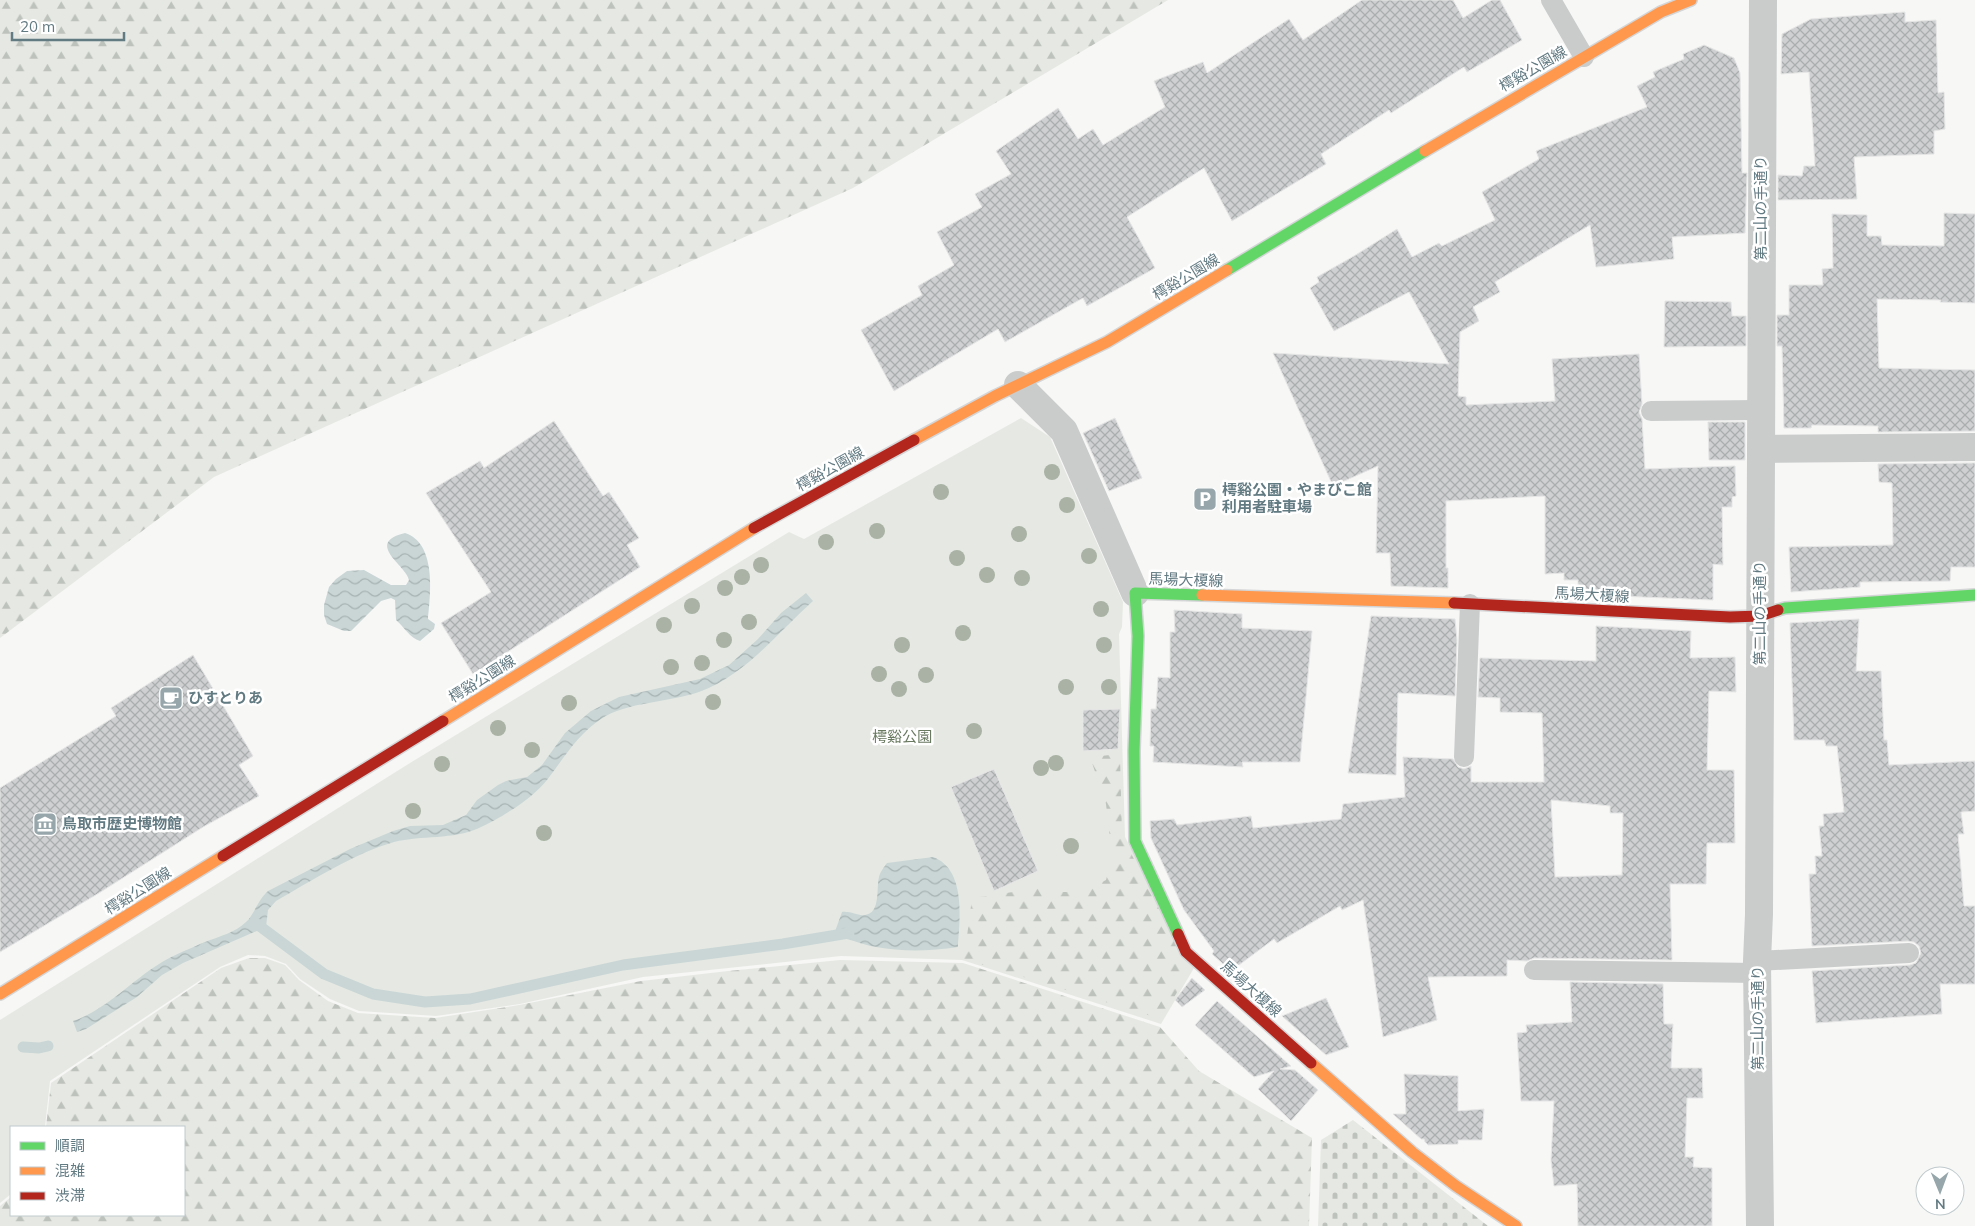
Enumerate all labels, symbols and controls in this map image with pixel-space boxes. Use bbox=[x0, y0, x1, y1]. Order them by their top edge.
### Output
scale bar bbox=[12, 10, 125, 42]
text: 20 m bbox=[20, 17, 55, 36]
street label: 樗谿公園線 bbox=[1496, 42, 1570, 96]
street label: 第二山の手通り bbox=[1751, 155, 1770, 261]
street label: 樗谿公園線 bbox=[1149, 249, 1223, 304]
street label: 樗谿公園線 bbox=[792, 442, 867, 495]
place label: 樗谿公園・やまびこ館 利用者駐車場 bbox=[1222, 480, 1372, 516]
parking icon: 樗谿公園・やまびこ館 利用者駐車場 bbox=[1192, 486, 1218, 512]
street label: 第二山の手通り bbox=[1750, 560, 1769, 666]
street label: 馬場大榎線 bbox=[1148, 569, 1224, 590]
street label: 馬場大榎線 bbox=[1554, 583, 1630, 606]
street label: 樗谿公園線 bbox=[445, 651, 519, 707]
cafe icon: ひすとりあ bbox=[158, 685, 184, 711]
place label: ひすとりあ bbox=[188, 688, 263, 707]
park label: 樗谿公園 bbox=[872, 727, 932, 746]
museum icon: 鳥取市歴史博物館 bbox=[32, 811, 58, 837]
place label: 鳥取市歴史博物館 bbox=[62, 814, 182, 833]
street label: 樗谿公園線 bbox=[101, 863, 175, 919]
street label: 馬場大榎線 bbox=[1217, 956, 1286, 1021]
street label: 第二山の手通り bbox=[1748, 965, 1767, 1071]
legend bbox=[10, 1126, 185, 1216]
text: 順調 bbox=[55, 1136, 85, 1155]
text: 混雑 bbox=[55, 1161, 85, 1180]
north arrow bbox=[1915, 1166, 1965, 1216]
text: 渋滞 bbox=[55, 1186, 85, 1205]
text: N bbox=[1935, 1195, 1946, 1213]

